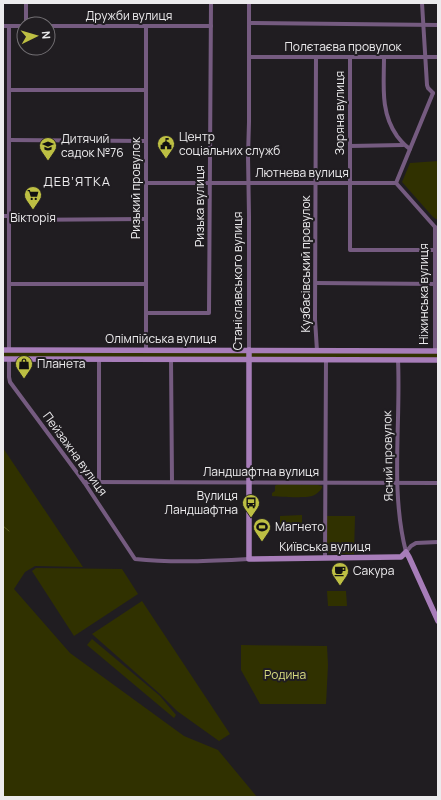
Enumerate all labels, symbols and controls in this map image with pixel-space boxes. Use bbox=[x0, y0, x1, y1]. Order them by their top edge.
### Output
street label: Дружби вулиця bbox=[86, 7, 172, 24]
north arrow bbox=[16, 16, 56, 56]
text: N bbox=[39, 30, 54, 40]
street label: Полєтаєва провулок bbox=[285, 38, 403, 55]
street label: Зоряна вулиця bbox=[331, 71, 348, 155]
place label: Центр соціальних служб bbox=[179, 128, 280, 159]
place label: Дитячий садок №76 bbox=[61, 130, 124, 161]
public building icon: Центр соціальних служб bbox=[156, 134, 176, 159]
school or university icon: Дитячий садок №76 bbox=[38, 136, 58, 161]
street label: Ризький провулок bbox=[127, 136, 144, 239]
street label: Лютнева вулиця bbox=[255, 164, 349, 181]
street label: Ризька вулиця bbox=[191, 165, 208, 247]
district label: ДЕВ’ЯТКА bbox=[43, 172, 111, 190]
supermarket icon: Вікторія bbox=[23, 185, 43, 210]
street label: Кузбасівський провулок bbox=[297, 195, 314, 332]
place label: Вікторія bbox=[10, 209, 56, 226]
street label: Станіславського вулиця bbox=[229, 212, 246, 350]
street label: Ніжинська вулиця bbox=[415, 243, 432, 345]
street label: Олімпійська вулиця bbox=[105, 330, 217, 347]
shop icon: Планета bbox=[14, 354, 34, 379]
place label: Планета bbox=[37, 355, 85, 372]
street label: Пейзажна вулиця bbox=[39, 408, 112, 499]
street label: Ясний провулок bbox=[378, 409, 397, 502]
street label: Ландшафтна вулиця bbox=[203, 463, 319, 480]
place label: Вулиця Ландшафтна bbox=[165, 487, 238, 518]
bus stop icon: Вулиця Ландшафтна bbox=[241, 493, 261, 518]
sports icon: Магнето bbox=[252, 517, 272, 542]
place label: Магнето bbox=[275, 518, 324, 535]
street label: Київська вулиця bbox=[279, 538, 371, 555]
cafe icon: Сакура bbox=[330, 561, 350, 586]
place label: Сакура bbox=[353, 562, 394, 579]
park label: Родина bbox=[264, 666, 306, 683]

